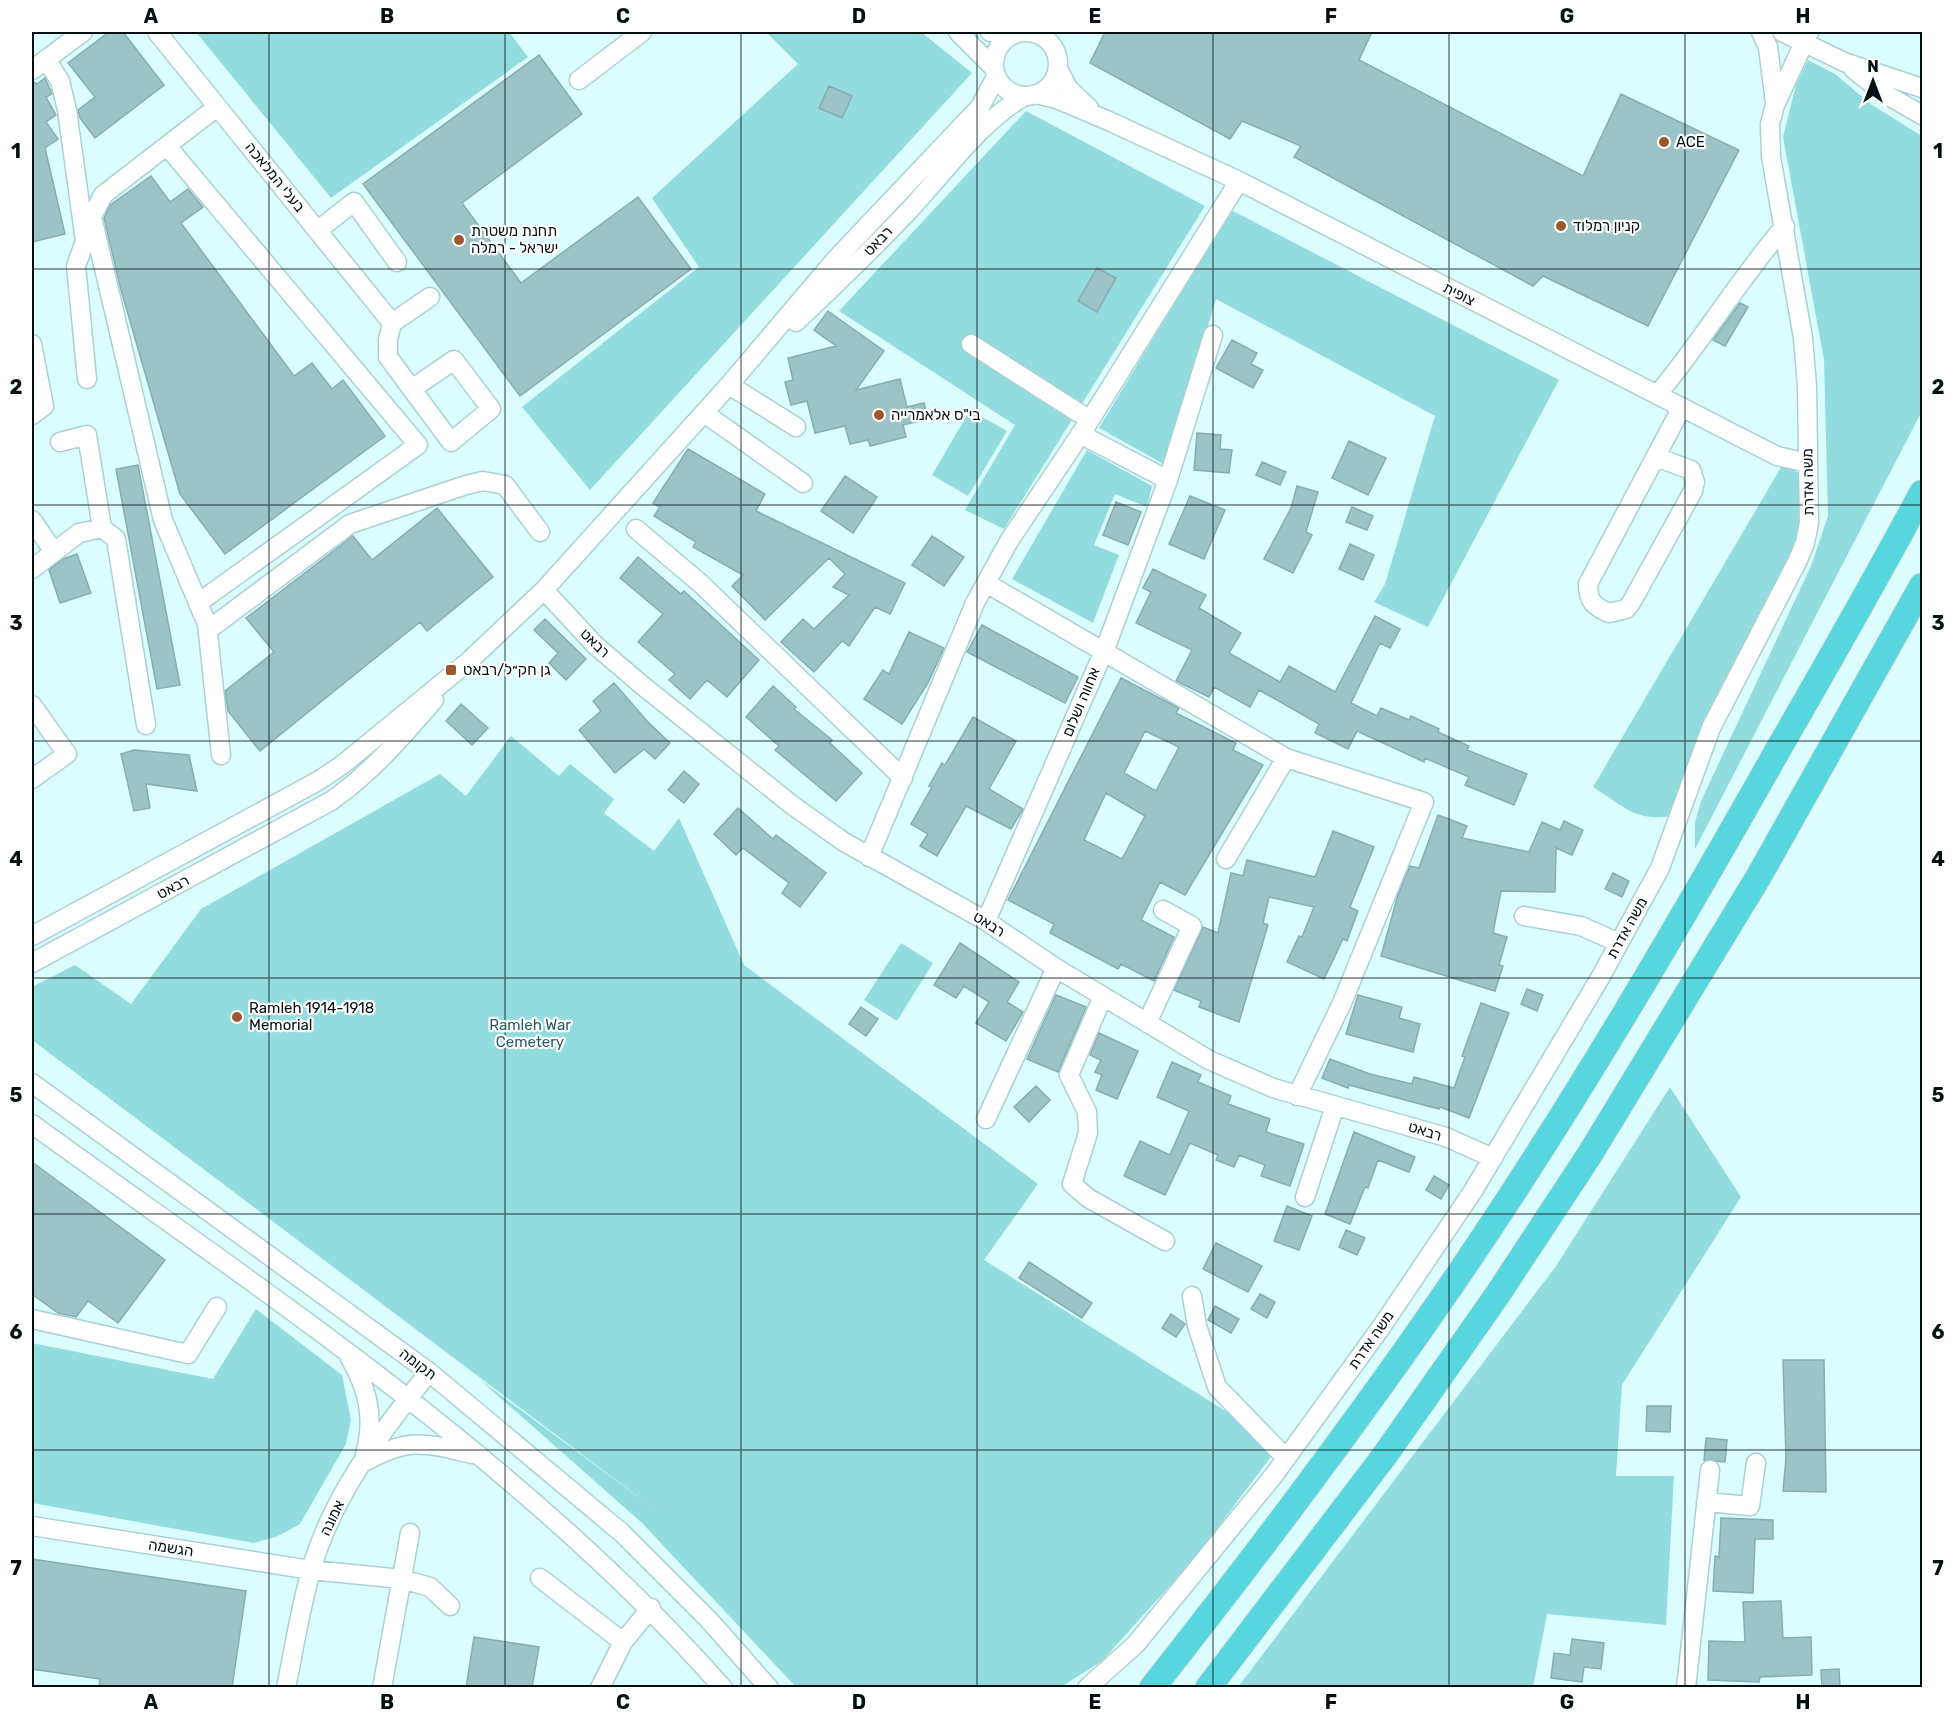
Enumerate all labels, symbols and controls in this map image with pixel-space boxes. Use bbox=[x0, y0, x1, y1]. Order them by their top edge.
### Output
text: A bbox=[144, 4, 159, 28]
text: B bbox=[380, 4, 394, 28]
text: C bbox=[616, 4, 630, 28]
text: D bbox=[852, 4, 866, 28]
text: E bbox=[1089, 4, 1101, 28]
text: F bbox=[1325, 4, 1337, 28]
text: G bbox=[1560, 4, 1574, 28]
text: H bbox=[1796, 4, 1810, 28]
north arrow bbox=[1843, 51, 1903, 111]
text: N bbox=[1867, 57, 1879, 76]
place label: ACE bbox=[1676, 133, 1705, 151]
marker: ACE bbox=[1657, 135, 1671, 149]
street label: בעלי המלאכה bbox=[241, 138, 309, 216]
text: 1 bbox=[11, 139, 21, 163]
text: 1 bbox=[1933, 139, 1943, 163]
place label: קניון רמלוד bbox=[1573, 217, 1640, 235]
marker: קניון רמלוד bbox=[1554, 219, 1568, 233]
place label: תחנת משטרת ישראל - רמלה bbox=[471, 222, 558, 257]
street label: רבאט bbox=[860, 223, 896, 259]
marker: תחנת משטרת ישראל - רמלה bbox=[452, 233, 466, 247]
street label: צופית bbox=[1440, 278, 1478, 310]
text: 2 bbox=[10, 375, 23, 399]
text: 2 bbox=[1932, 375, 1945, 399]
place label: בי"ס אלאמרייה bbox=[891, 406, 981, 424]
marker: בי"ס אלאמרייה bbox=[872, 408, 886, 422]
street label: משה אדרת bbox=[1798, 448, 1818, 516]
text: 3 bbox=[9, 611, 23, 635]
text: 3 bbox=[1931, 611, 1945, 635]
street label: רבאט bbox=[577, 625, 613, 661]
place label: גן חק״ל/רבאט bbox=[463, 661, 551, 679]
marker: גן חק״ל/רבאט bbox=[444, 663, 458, 677]
street label: אחווה ושלום bbox=[1058, 664, 1104, 739]
text: 4 bbox=[9, 847, 23, 871]
text: 4 bbox=[1931, 847, 1945, 871]
street label: רבאט bbox=[154, 871, 192, 903]
street label: משה אדרת bbox=[1603, 894, 1651, 962]
street label: רבאט bbox=[970, 907, 1008, 941]
place label: Ramleh 1914-1918 Memorial bbox=[249, 999, 374, 1034]
marker: Ramleh 1914-1918 Memorial bbox=[230, 1010, 244, 1024]
park label: Ramleh War Cemetery bbox=[489, 1016, 571, 1051]
text: 5 bbox=[10, 1083, 23, 1107]
text: 5 bbox=[1932, 1083, 1945, 1107]
street label: רבאט bbox=[1406, 1117, 1444, 1145]
street label: משה אדרת bbox=[1344, 1307, 1398, 1373]
text: 6 bbox=[9, 1320, 23, 1344]
text: 6 bbox=[1931, 1320, 1945, 1344]
street label: תקומה bbox=[396, 1344, 440, 1384]
street label: אמונה bbox=[316, 1497, 348, 1539]
street label: הגשמה bbox=[147, 1536, 195, 1560]
text: 7 bbox=[10, 1556, 22, 1580]
text: 7 bbox=[1932, 1556, 1944, 1580]
text: A bbox=[144, 1690, 159, 1714]
text: B bbox=[380, 1690, 394, 1714]
text: C bbox=[616, 1690, 630, 1714]
text: D bbox=[852, 1690, 866, 1714]
text: E bbox=[1089, 1690, 1101, 1714]
text: F bbox=[1325, 1690, 1337, 1714]
text: G bbox=[1560, 1690, 1574, 1714]
text: H bbox=[1796, 1690, 1810, 1714]

